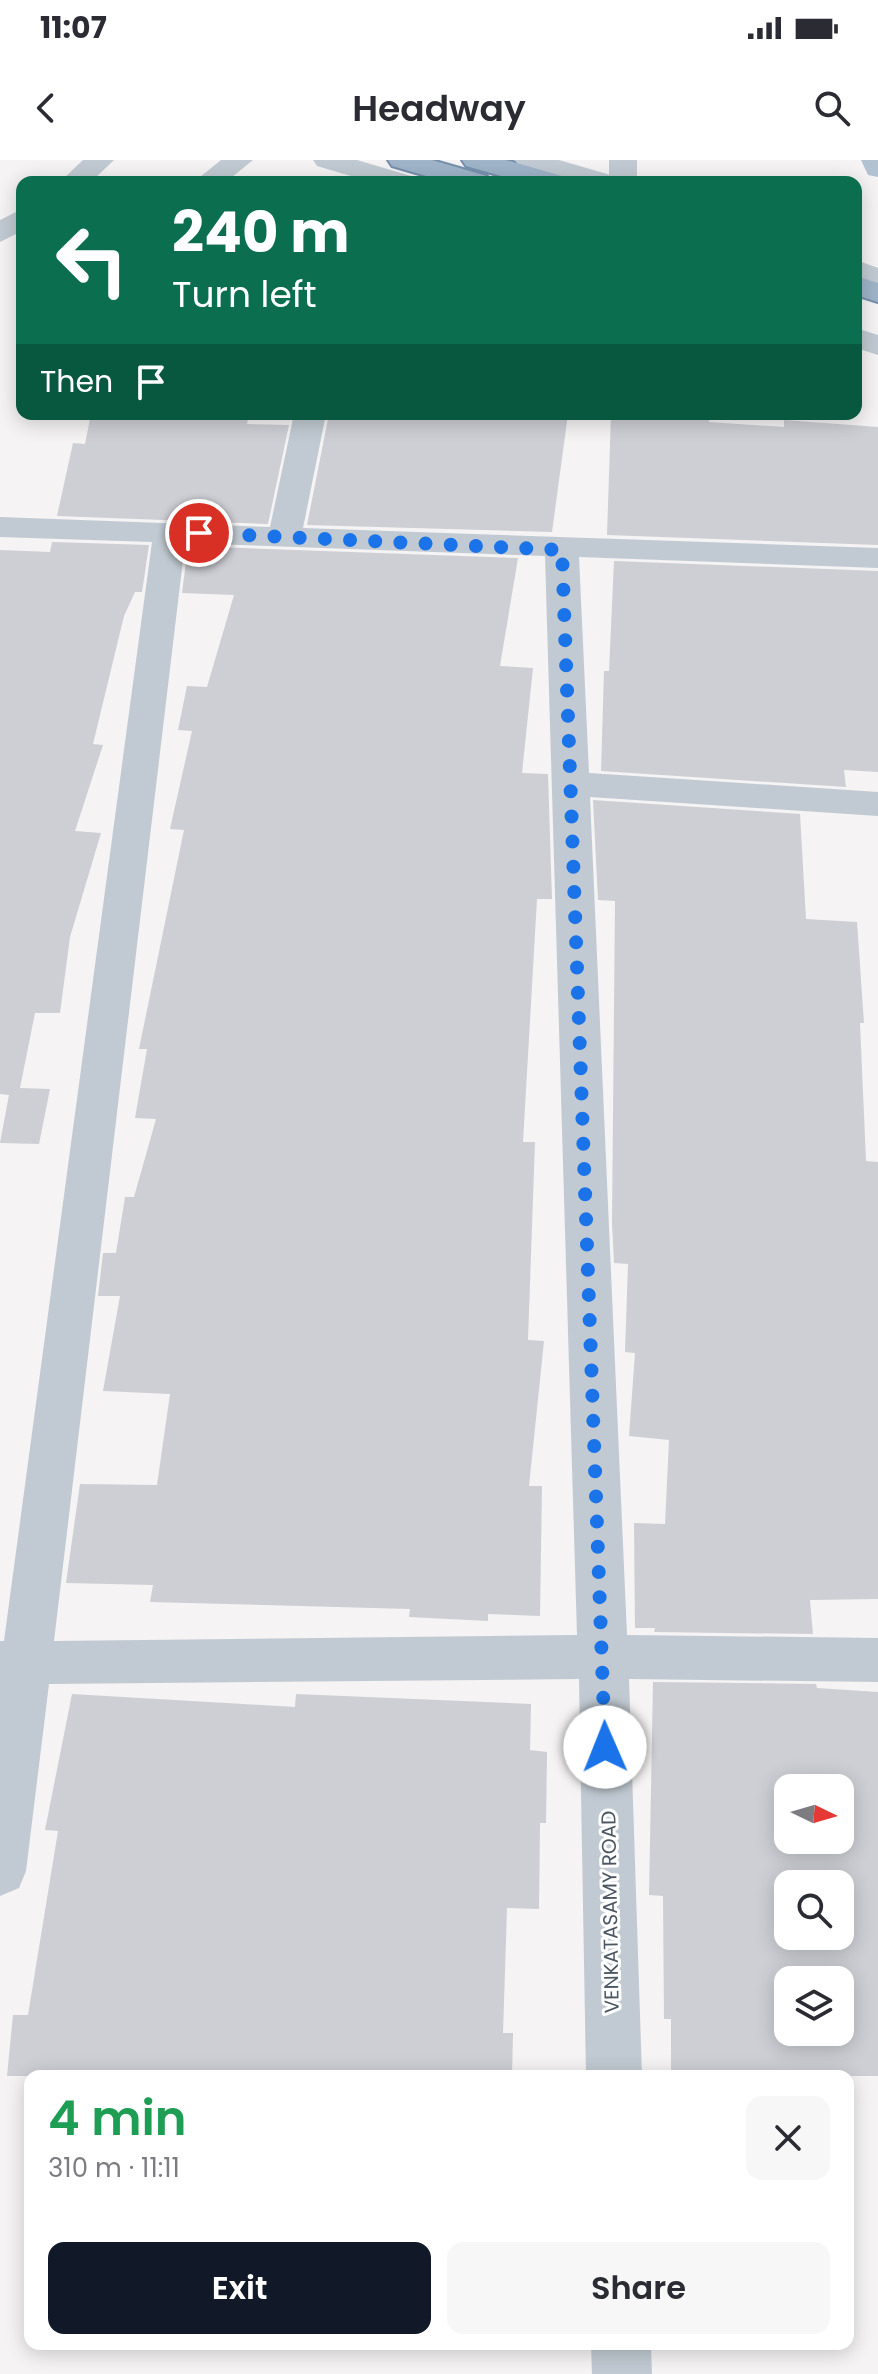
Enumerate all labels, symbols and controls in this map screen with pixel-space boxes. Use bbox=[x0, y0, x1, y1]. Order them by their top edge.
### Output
text: 11:07 bbox=[40, 6, 107, 49]
text: Headway bbox=[352, 83, 526, 134]
icon: back bbox=[24, 86, 68, 130]
icon: search bbox=[810, 86, 854, 130]
text: 240 m bbox=[172, 193, 350, 272]
icon: left bbox=[40, 208, 144, 312]
text: Turn left bbox=[172, 269, 317, 320]
text: Then bbox=[40, 360, 113, 403]
icon: arrive bbox=[129, 360, 173, 404]
pin bbox=[165, 499, 233, 567]
icon: arrive bbox=[177, 511, 221, 555]
position arrow bbox=[563, 1705, 647, 1789]
north arrow bbox=[774, 1774, 854, 1854]
map controls bbox=[774, 1774, 854, 2046]
street label: VENKATASAMY ROAD bbox=[594, 1810, 626, 2014]
button: search bbox=[774, 1870, 854, 1950]
button: layers bbox=[774, 1966, 854, 2046]
text: 4 min bbox=[48, 2085, 187, 2152]
button: close bbox=[746, 2096, 830, 2180]
text: 310 m · 11:11 bbox=[48, 2150, 180, 2186]
button: Exit bbox=[48, 2242, 431, 2334]
button: Share bbox=[447, 2242, 830, 2334]

